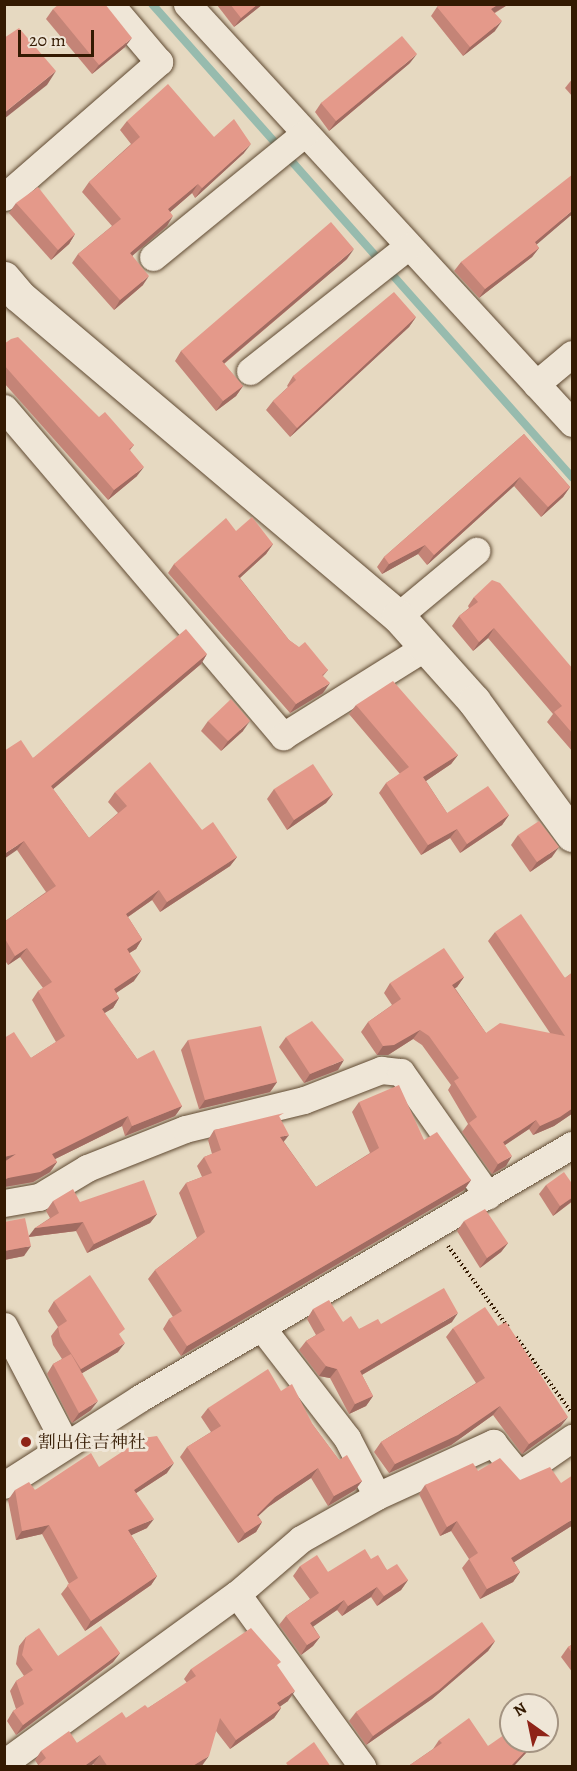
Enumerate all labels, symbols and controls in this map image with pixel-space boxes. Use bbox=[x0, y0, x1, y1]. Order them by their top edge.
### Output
scale bar bbox=[21, 18, 98, 56]
text: 20 m bbox=[29, 28, 66, 52]
place label: 割出住吉神社 bbox=[38, 1431, 146, 1453]
marker: 割出住吉神社 bbox=[19, 1435, 33, 1449]
north arrow bbox=[499, 1693, 559, 1753]
text: N bbox=[509, 1697, 531, 1722]

